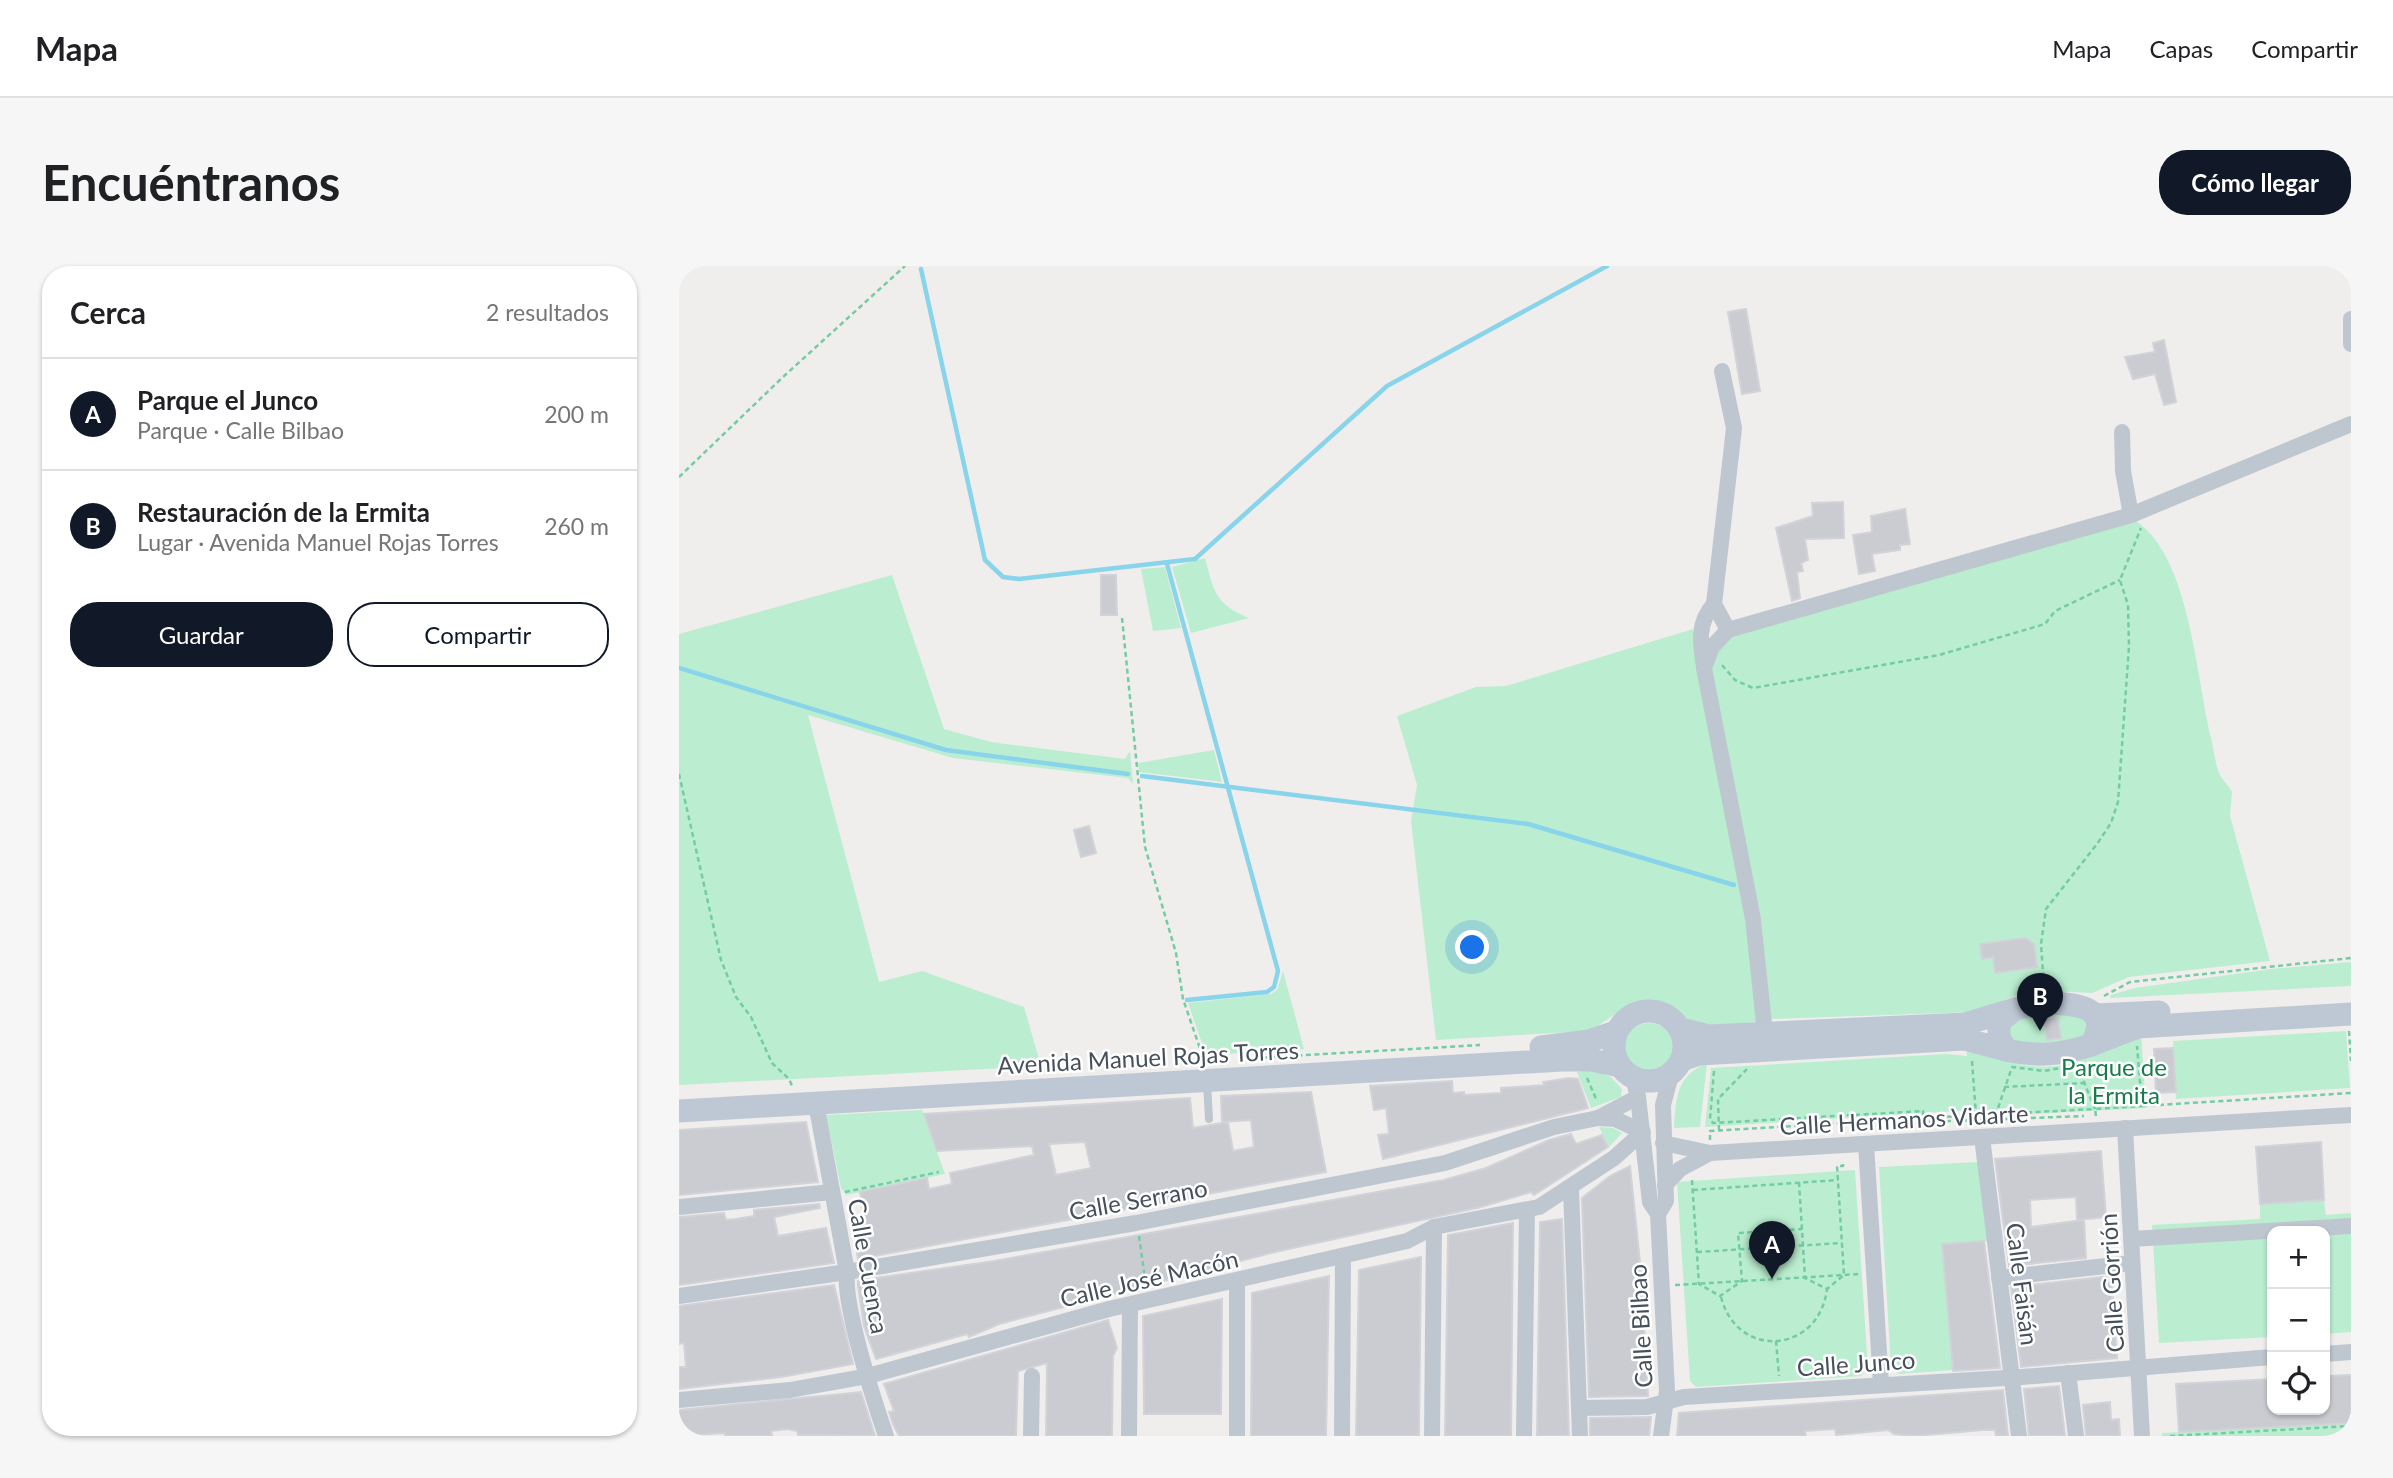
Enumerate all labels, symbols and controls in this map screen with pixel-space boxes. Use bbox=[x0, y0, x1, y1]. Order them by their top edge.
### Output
text: Mapa bbox=[35, 28, 118, 68]
text: Mapa bbox=[2052, 34, 2111, 63]
text: Capas bbox=[2149, 34, 2213, 63]
text: Compartir bbox=[2251, 34, 2358, 63]
button: Cómo llegar bbox=[2159, 150, 2351, 215]
text: Encuéntranos bbox=[42, 153, 340, 211]
text: Cerca bbox=[70, 294, 146, 330]
text: 2 resultados bbox=[486, 298, 609, 326]
text: Parque el Junco bbox=[137, 384, 318, 416]
text: A bbox=[85, 400, 101, 428]
text: 200 m bbox=[544, 400, 609, 428]
text: Parque · Calle Bilbao bbox=[137, 416, 344, 444]
text: Restauración de la Ermita bbox=[137, 496, 430, 528]
text: B bbox=[85, 512, 101, 540]
text: 260 m bbox=[544, 512, 609, 540]
text: Lugar · Avenida Manuel Rojas Torres bbox=[137, 528, 499, 556]
button: Guardar bbox=[70, 602, 333, 667]
button: Compartir bbox=[347, 602, 609, 667]
your location bbox=[1455, 930, 1489, 964]
pin: B bbox=[2017, 973, 2063, 1031]
street label: Avenida Manuel Rojas Torres bbox=[996, 1035, 1300, 1079]
park label: Parque de la Ermita bbox=[2061, 1052, 2167, 1109]
street label: Calle Hermanos Vidarte bbox=[1779, 1098, 2029, 1140]
street label: Calle Serrano bbox=[1067, 1173, 1209, 1225]
street label: Calle Cuenca bbox=[843, 1196, 895, 1336]
street label: Calle Gorrión bbox=[2093, 1213, 2129, 1353]
pin: A bbox=[1749, 1221, 1795, 1279]
street label: Calle Faisán bbox=[2001, 1221, 2045, 1347]
map controls bbox=[2267, 1226, 2330, 1415]
button: + bbox=[2267, 1226, 2330, 1289]
street label: Calle José Macón bbox=[1057, 1243, 1241, 1313]
street label: Calle Bilbao bbox=[1622, 1263, 1658, 1389]
button: − bbox=[2267, 1289, 2330, 1352]
street label: Calle Junco bbox=[1796, 1344, 1916, 1382]
button: locate bbox=[2267, 1352, 2330, 1415]

